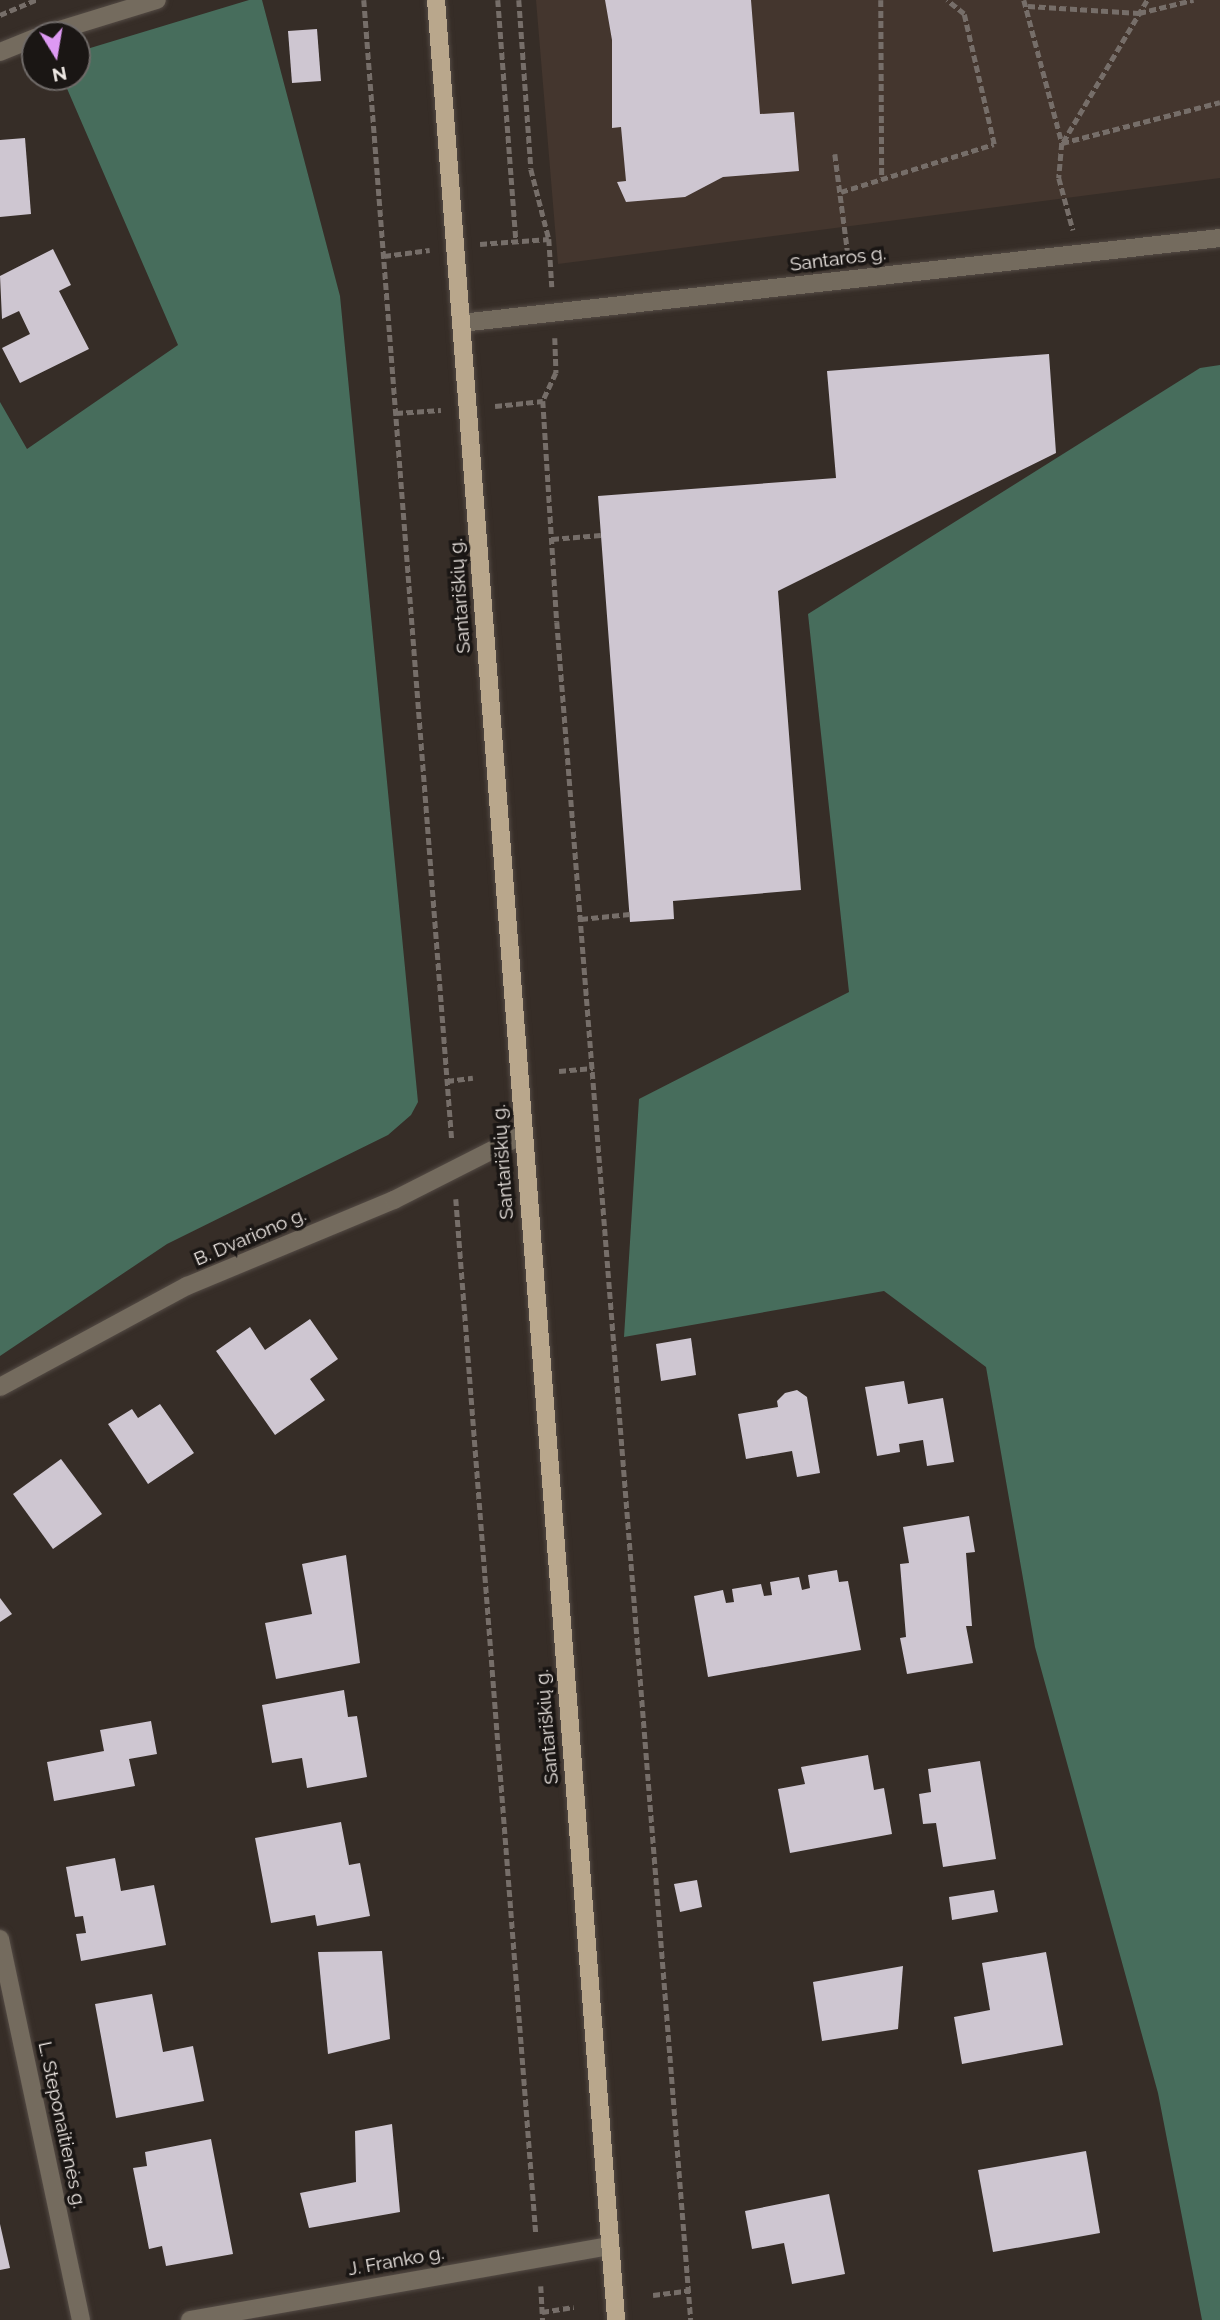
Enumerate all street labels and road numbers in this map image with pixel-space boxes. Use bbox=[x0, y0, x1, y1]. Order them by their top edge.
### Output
street label: Santaros g. bbox=[789, 242, 887, 276]
street label: Santariškių g. bbox=[445, 538, 475, 654]
street label: Santariškių g. bbox=[488, 1104, 518, 1220]
street label: B. Dvariono g. bbox=[191, 1203, 309, 1271]
street label: Santariškių g. bbox=[531, 1669, 563, 1785]
street label: L. Steponaitienės g. bbox=[33, 2039, 91, 2211]
street label: J. Franko g. bbox=[346, 2241, 446, 2281]

